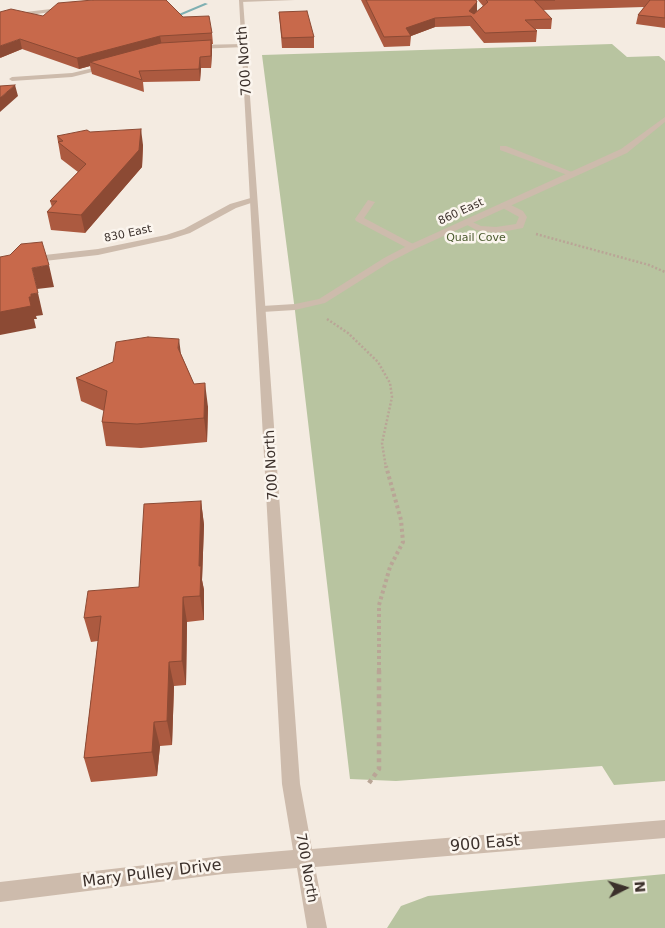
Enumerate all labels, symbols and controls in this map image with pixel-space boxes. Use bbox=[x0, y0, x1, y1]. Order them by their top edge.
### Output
street label: 700 North bbox=[234, 25, 256, 97]
street label: 860 East bbox=[436, 196, 486, 228]
street label: 830 East bbox=[103, 223, 153, 245]
park label: Quail Cove bbox=[446, 231, 506, 245]
street label: 700 North bbox=[262, 429, 282, 501]
street label: 900 East bbox=[449, 831, 521, 857]
street label: 700 North bbox=[292, 832, 320, 904]
street label: Mary Pulley Drive bbox=[81, 856, 223, 892]
north arrow bbox=[600, 863, 650, 913]
text: N bbox=[631, 880, 648, 893]

